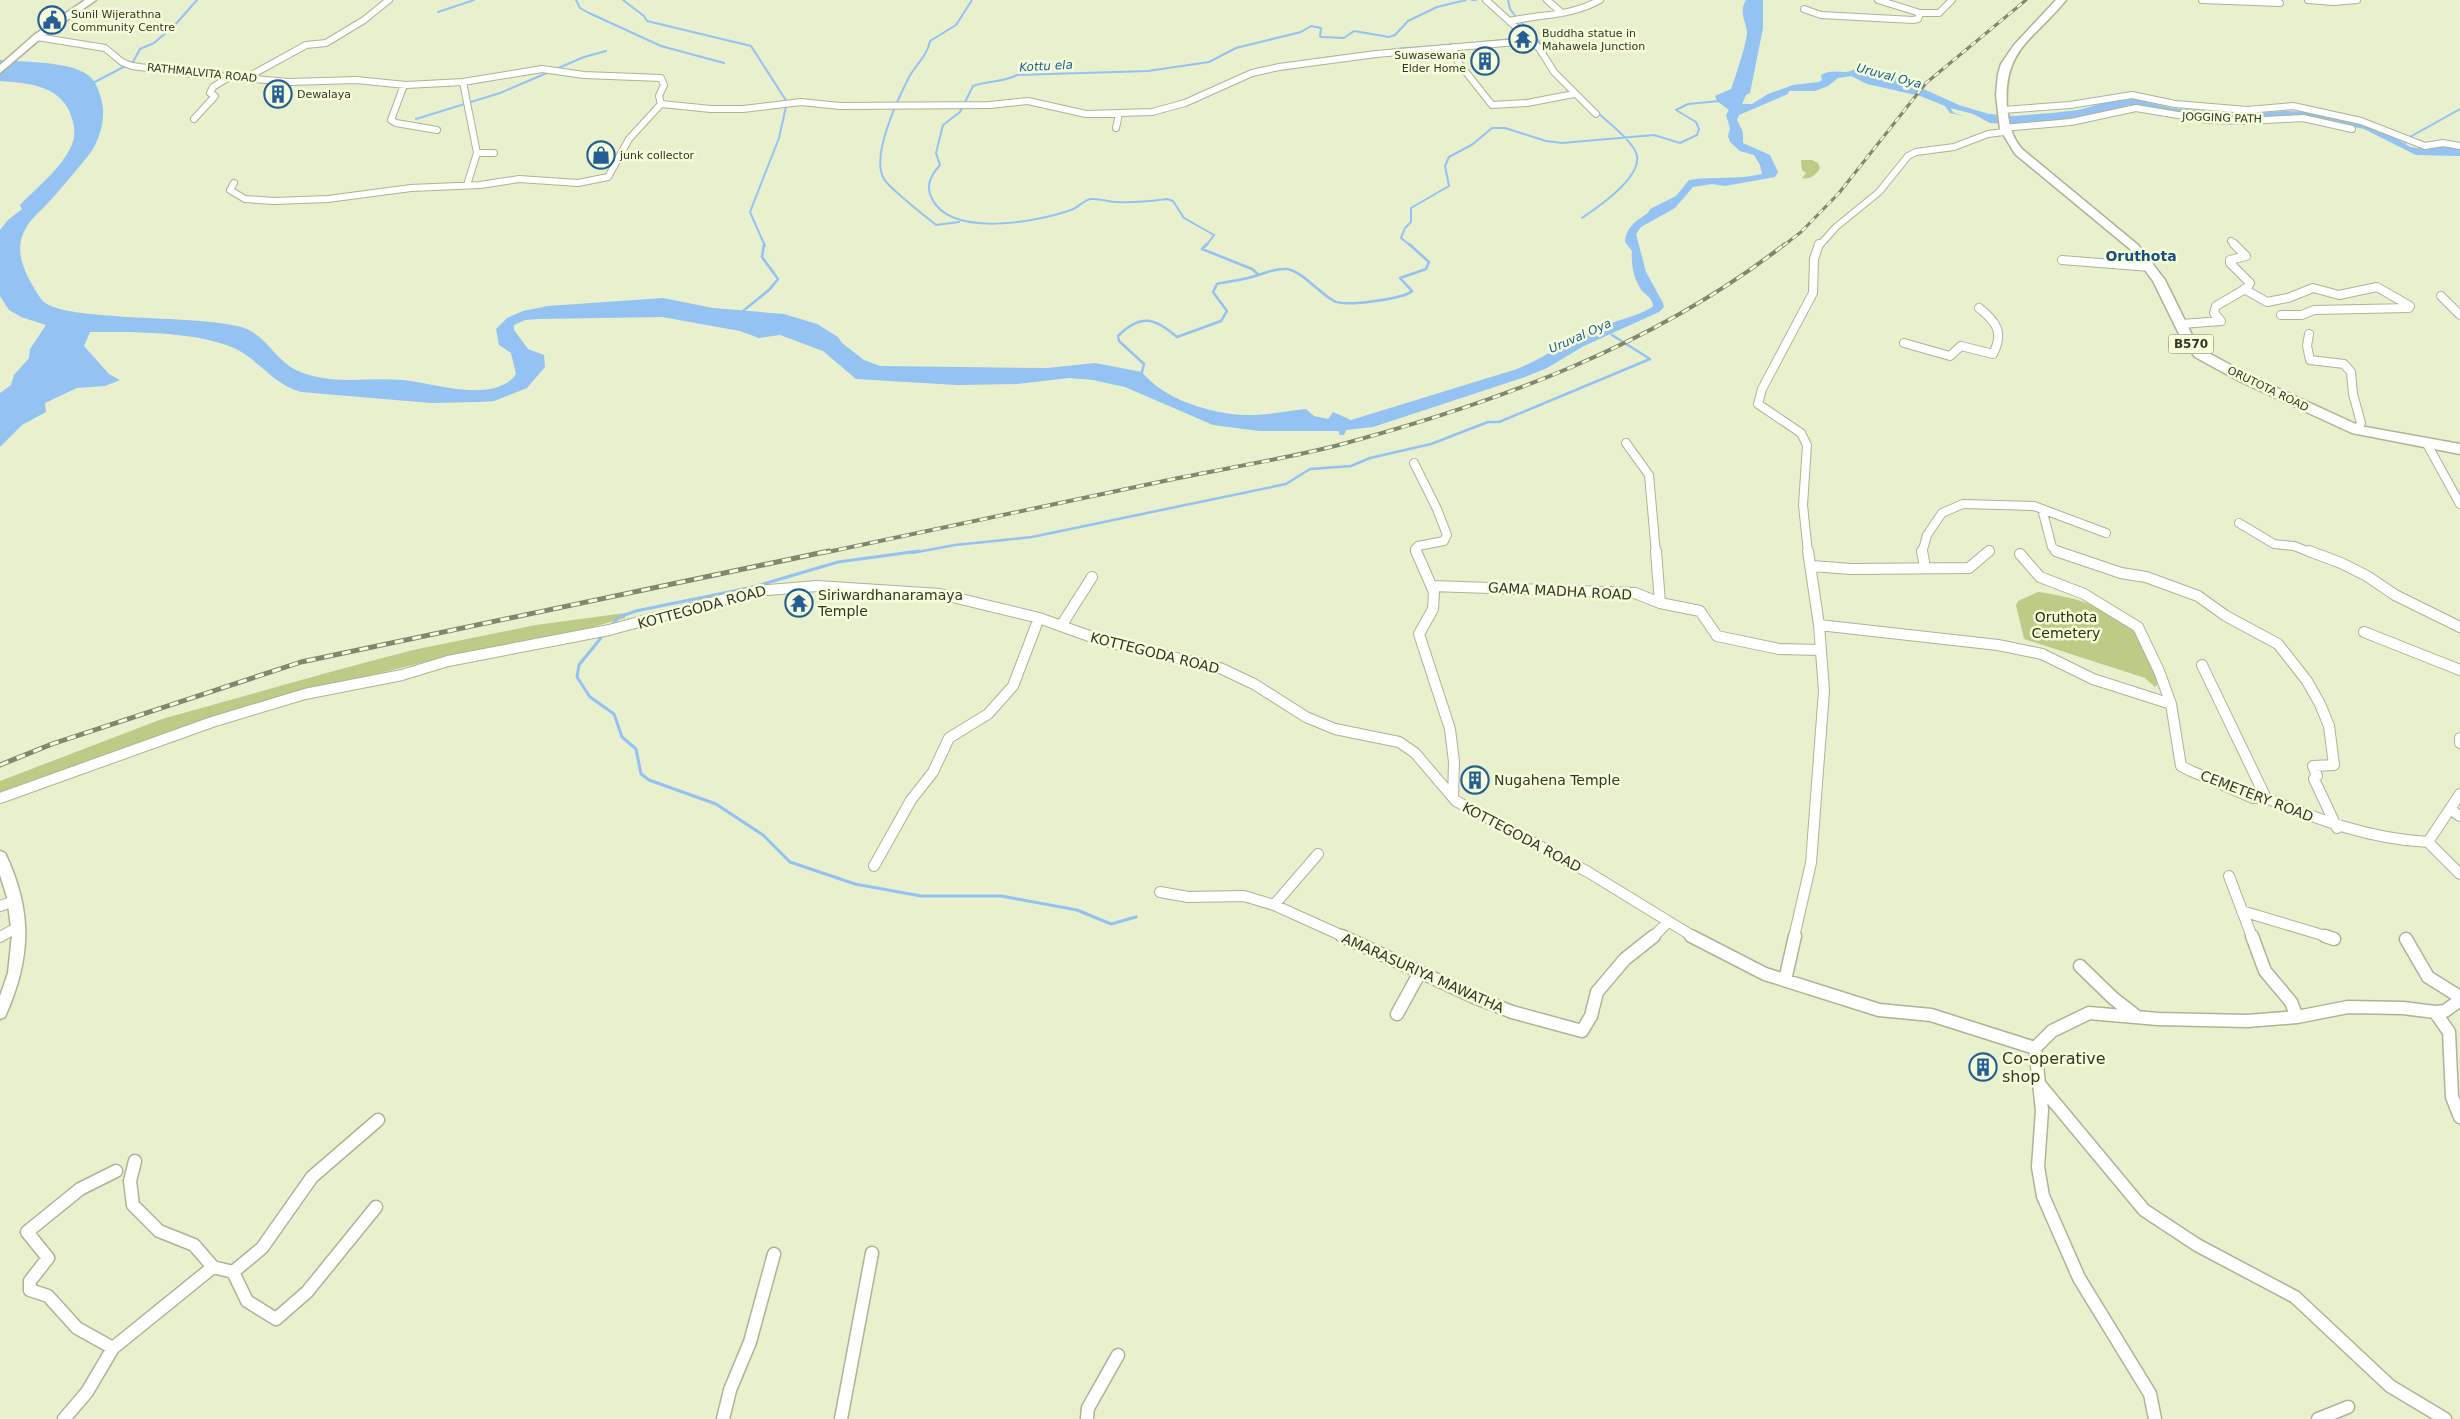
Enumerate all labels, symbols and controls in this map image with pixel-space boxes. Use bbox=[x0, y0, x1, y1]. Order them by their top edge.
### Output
public building icon: Sunil Wijerathna Community Centre bbox=[37, 5, 67, 35]
place label: Sunil Wijerathna Community Centre bbox=[71, 8, 175, 34]
temple icon: Buddha statue in Mahawela Junction bbox=[1508, 24, 1538, 54]
place label: Buddha statue in Mahawela Junction bbox=[1542, 27, 1645, 53]
building icon: Suwasewana Elder Home bbox=[1470, 46, 1500, 76]
place label: Suwasewana Elder Home bbox=[1394, 49, 1466, 75]
water label: Kottu ela bbox=[1019, 58, 1073, 74]
street label: RATHMALVITA ROAD bbox=[146, 61, 258, 85]
water label: Uruval Oya bbox=[1855, 61, 1923, 91]
building icon: Dewalaya bbox=[263, 79, 293, 109]
place label: Dewalaya bbox=[297, 88, 351, 101]
street label: JOGGING PATH bbox=[2181, 110, 2262, 126]
shop icon: junk collector bbox=[586, 140, 616, 170]
place label: junk collector bbox=[619, 149, 695, 162]
district label: Oruthota bbox=[2105, 248, 2177, 264]
water label: Uruval Oya bbox=[1547, 316, 1613, 356]
road number: B570 bbox=[2168, 334, 2214, 354]
street label: ORUTOTA ROAD bbox=[2225, 364, 2311, 414]
street label: GAMA MADHA ROAD bbox=[1487, 579, 1633, 603]
street label: KOTTEGODA ROAD bbox=[636, 582, 768, 632]
place label: Siriwardhanaramaya Temple bbox=[817, 587, 963, 619]
temple icon: Siriwardhanaramaya Temple bbox=[784, 588, 814, 618]
park label: Oruthota Cemetery bbox=[2032, 609, 2100, 641]
street label: KOTTEGODA ROAD bbox=[1089, 629, 1221, 677]
building icon: Nugahena Temple bbox=[1460, 765, 1490, 795]
street label: CEMETERY ROAD bbox=[2198, 767, 2316, 825]
place label: Nugahena Temple bbox=[1494, 772, 1620, 788]
street label: KOTTEGODA ROAD bbox=[1460, 799, 1584, 875]
street label: AMARASURIYA MAWATHA bbox=[1340, 930, 1507, 1016]
place label: Co-operative shop bbox=[2002, 1049, 2106, 1086]
building icon: Co-operative shop bbox=[1968, 1052, 1998, 1082]

